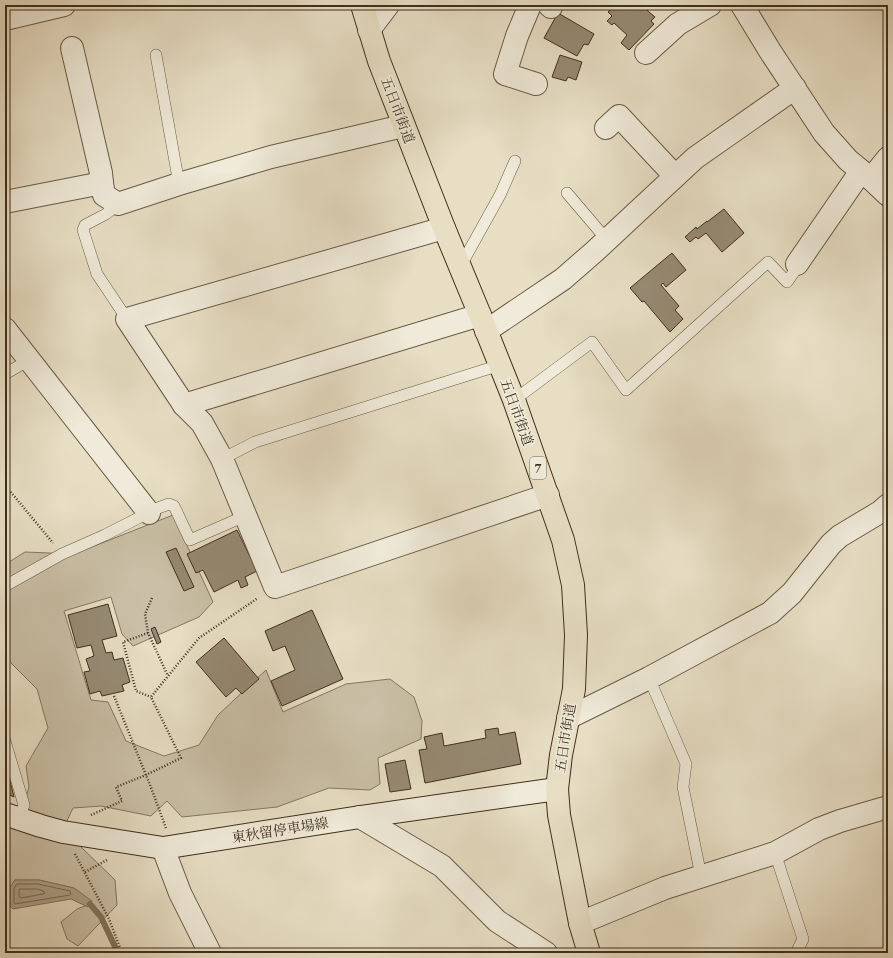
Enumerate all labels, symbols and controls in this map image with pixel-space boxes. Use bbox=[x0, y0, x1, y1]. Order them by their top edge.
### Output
street label: 五日市街道 bbox=[377, 74, 419, 146]
street label: 五日市街道 bbox=[497, 376, 537, 448]
road number: 7 bbox=[530, 457, 546, 479]
street label: 五日市街道 bbox=[551, 702, 579, 774]
street label: 東秋留停車場線 bbox=[230, 813, 330, 847]

